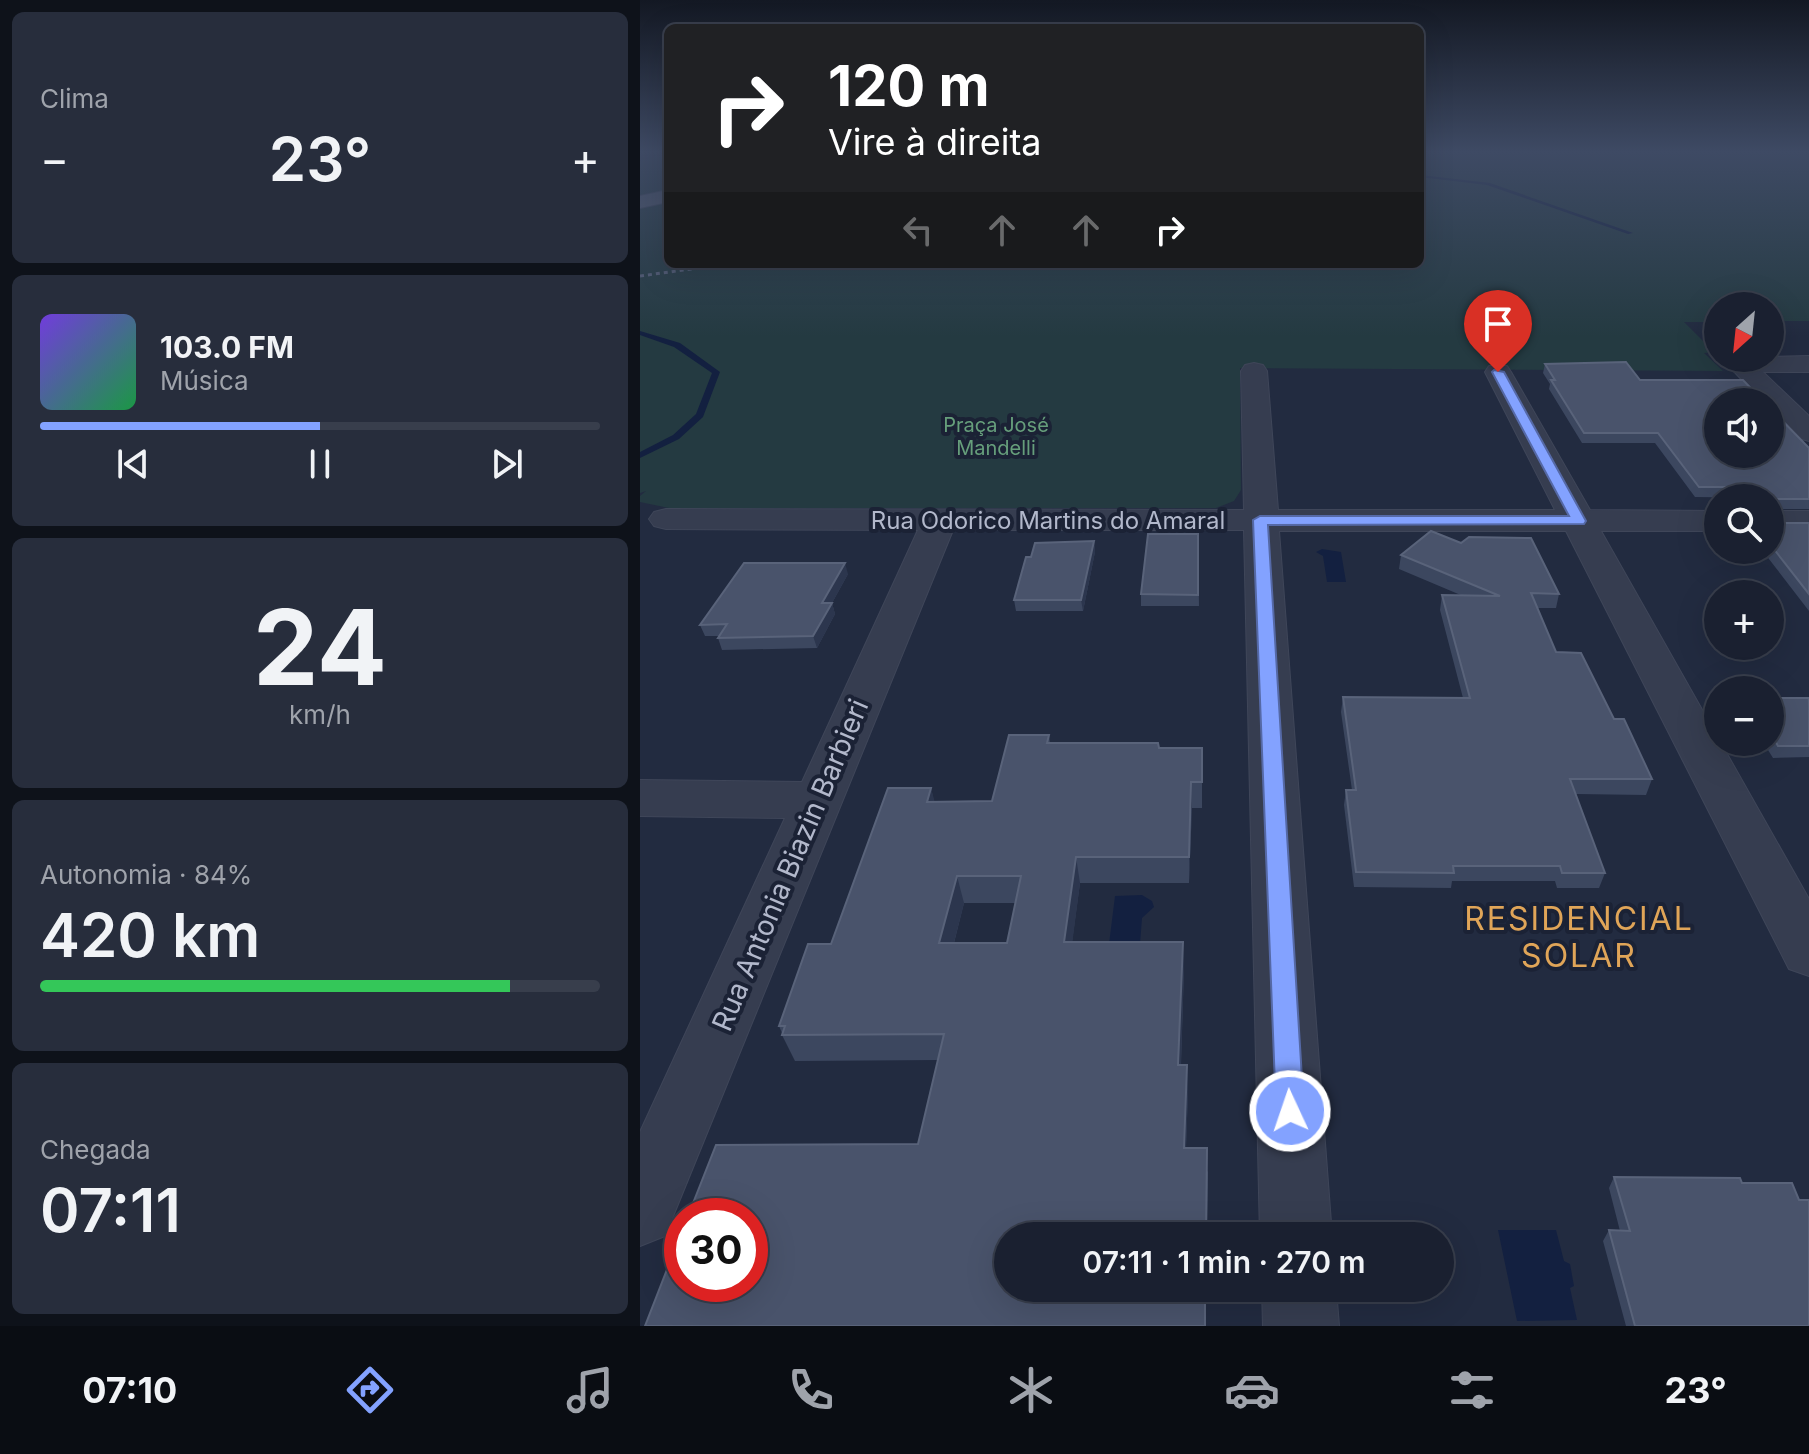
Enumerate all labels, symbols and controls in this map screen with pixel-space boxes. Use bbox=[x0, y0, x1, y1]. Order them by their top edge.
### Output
text: 120 m bbox=[828, 52, 990, 120]
icon: right bbox=[696, 56, 800, 160]
text: Clima bbox=[40, 83, 109, 114]
text: Vire à direita bbox=[828, 120, 1042, 164]
text: 23° bbox=[269, 123, 371, 195]
text: − bbox=[40, 132, 69, 186]
text: + bbox=[571, 132, 600, 186]
icon: left bbox=[896, 208, 940, 252]
icon: ahead bbox=[980, 208, 1024, 252]
icon: ahead bbox=[1064, 208, 1108, 252]
icon: right bbox=[1148, 208, 1192, 252]
pin bbox=[1464, 290, 1532, 372]
north arrow bbox=[1704, 292, 1784, 372]
map controls bbox=[1704, 292, 1784, 756]
icon: arrive bbox=[1476, 302, 1520, 346]
text: 103.0 FM bbox=[160, 329, 294, 365]
text: Música bbox=[160, 365, 249, 396]
button: sound bbox=[1704, 388, 1784, 468]
park label: Praça José Mandelli bbox=[943, 413, 1049, 460]
icon: previous bbox=[111, 442, 155, 486]
icon: pause bbox=[298, 442, 342, 486]
icon: next bbox=[485, 442, 529, 486]
button: search bbox=[1704, 484, 1784, 564]
street label: Rua Odorico Martins do Amaral bbox=[871, 506, 1225, 535]
button: + bbox=[1704, 580, 1784, 660]
text: 24 bbox=[253, 584, 387, 710]
button: − bbox=[1704, 676, 1784, 756]
street label: Rua Antonia Biazin Barbieri bbox=[705, 694, 875, 1036]
text: km/h bbox=[289, 699, 351, 730]
text: Autonomia · 84% bbox=[40, 859, 252, 890]
text: 420 km bbox=[40, 899, 260, 971]
district label: RESIDENCIAL SOLAR bbox=[1464, 899, 1694, 975]
position arrow bbox=[1248, 1069, 1332, 1153]
text: Chegada bbox=[40, 1134, 151, 1165]
text: 07:11 bbox=[40, 1174, 181, 1246]
speed limit sign: 30 bbox=[664, 1198, 768, 1302]
text: 07:11 · 1 min · 270 m bbox=[1082, 1244, 1366, 1280]
icon: directions bbox=[342, 1362, 398, 1418]
icon: music bbox=[562, 1362, 618, 1418]
icon: phone bbox=[783, 1362, 839, 1418]
icon: climate bbox=[1003, 1362, 1059, 1418]
icon: car bbox=[1224, 1362, 1280, 1418]
icon: filters bbox=[1444, 1362, 1500, 1418]
text: 07:10 bbox=[82, 1368, 177, 1412]
text: 23° bbox=[1665, 1368, 1727, 1412]

